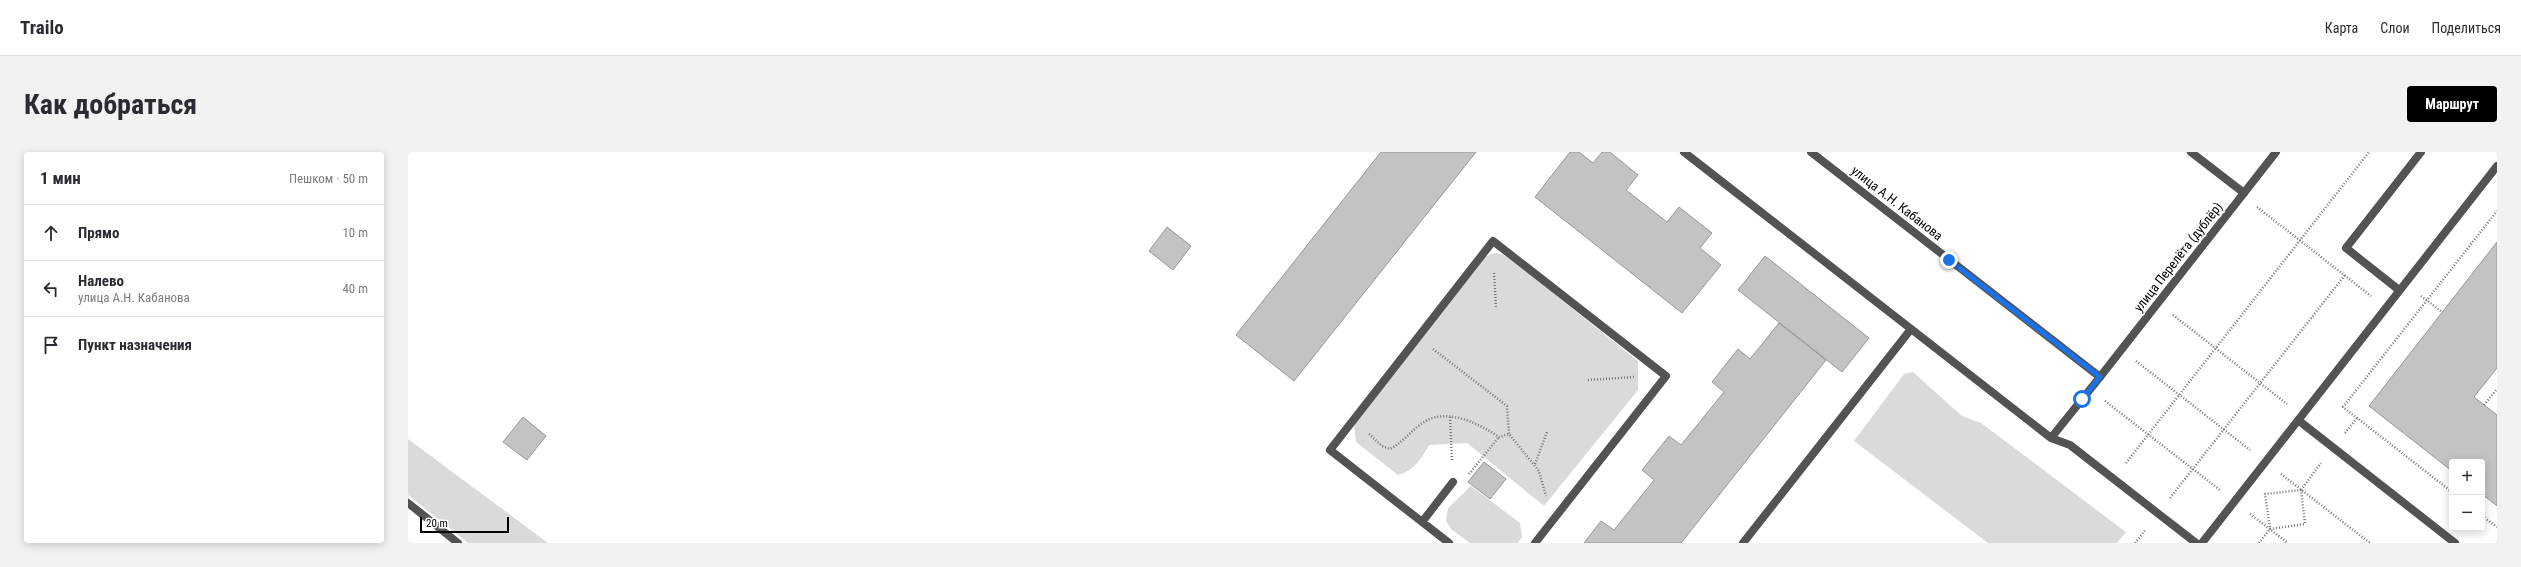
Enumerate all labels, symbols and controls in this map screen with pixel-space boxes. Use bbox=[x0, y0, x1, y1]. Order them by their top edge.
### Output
text: Trailo bbox=[20, 16, 64, 39]
text: Карта bbox=[2325, 20, 2358, 36]
text: Слои bbox=[2380, 20, 2410, 36]
text: Поделиться bbox=[2432, 20, 2501, 36]
button: Маршрут bbox=[2407, 86, 2497, 122]
text: Как добраться bbox=[24, 88, 197, 121]
street label: улица А.Н. Кабанова bbox=[1848, 163, 1946, 243]
text: 1 мин bbox=[40, 168, 81, 188]
text: Пешком · 50 m bbox=[289, 171, 368, 186]
street label: улица Перелёта (дублёр) bbox=[2131, 199, 2225, 315]
icon: ahead bbox=[40, 222, 62, 244]
text: Прямо bbox=[78, 224, 119, 242]
text: 10 m bbox=[342, 225, 368, 240]
route end bbox=[1940, 251, 1958, 269]
text: Налево bbox=[78, 272, 124, 290]
icon: left bbox=[40, 278, 62, 300]
text: 40 m bbox=[342, 281, 368, 296]
text: улица А.Н. Кабанова bbox=[78, 290, 190, 305]
icon: arrive bbox=[40, 334, 62, 356]
text: Пункт назначения bbox=[78, 336, 192, 354]
route start bbox=[2073, 390, 2091, 408]
map controls bbox=[2449, 459, 2485, 531]
button: + bbox=[2449, 459, 2485, 495]
button: − bbox=[2449, 495, 2485, 531]
scale bar bbox=[420, 515, 509, 534]
text: 20 m bbox=[426, 517, 448, 530]

